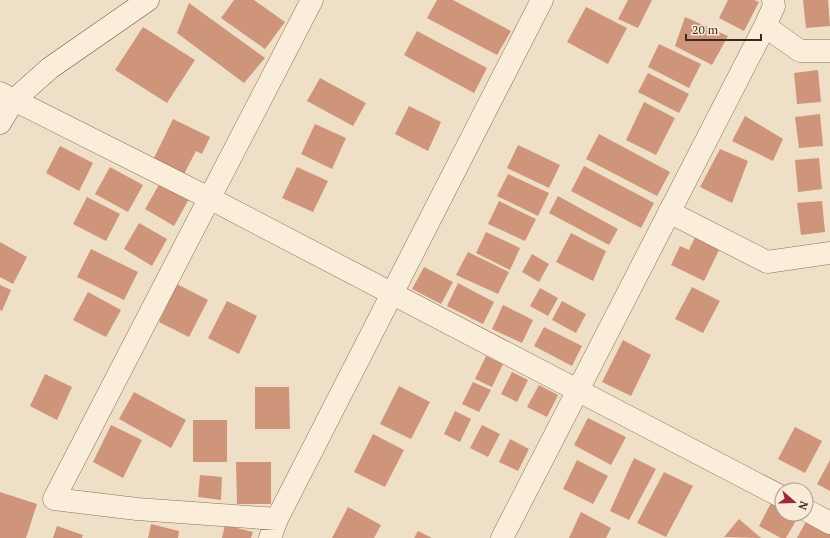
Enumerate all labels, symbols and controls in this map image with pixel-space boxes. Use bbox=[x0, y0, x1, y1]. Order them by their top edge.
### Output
scale bar bbox=[686, 16, 761, 42]
text: 20 m bbox=[692, 22, 719, 37]
north arrow bbox=[774, 482, 814, 522]
text: N bbox=[795, 499, 811, 512]

